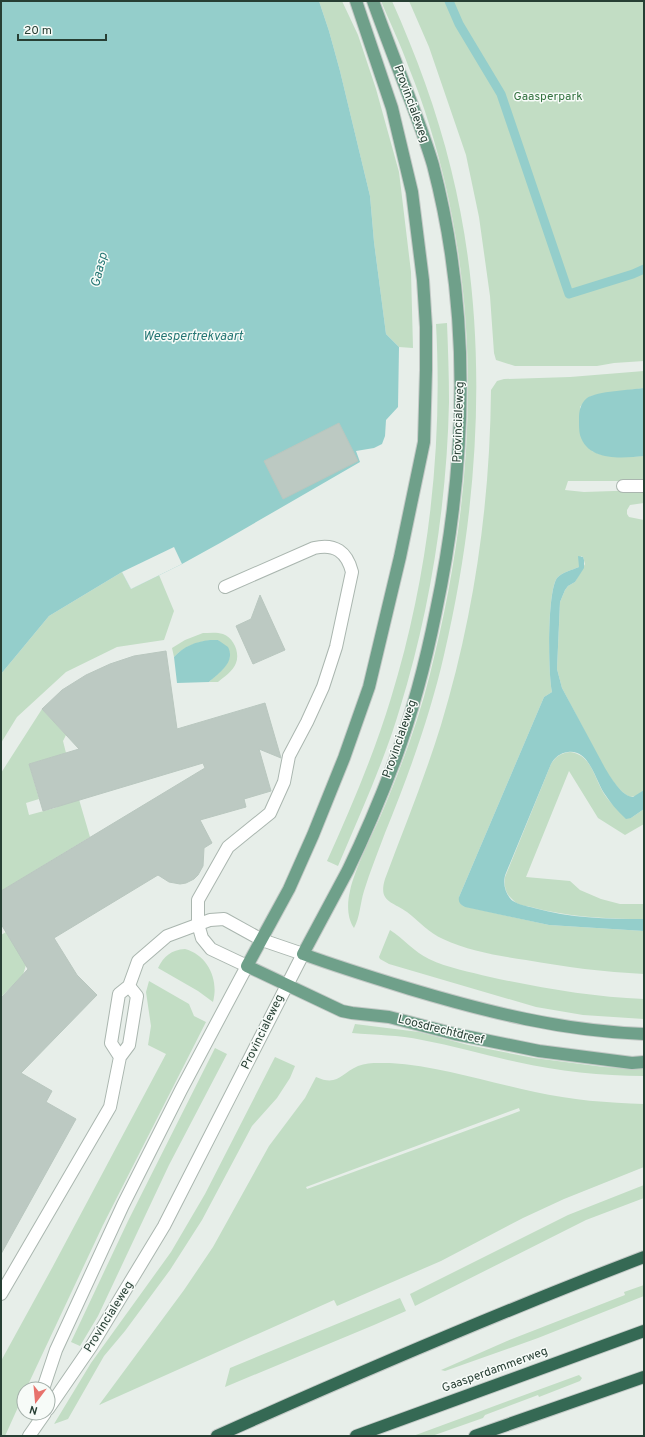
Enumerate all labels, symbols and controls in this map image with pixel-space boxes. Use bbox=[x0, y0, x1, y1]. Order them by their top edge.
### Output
scale bar bbox=[18, 16, 106, 42]
text: 20 m bbox=[24, 23, 52, 39]
street label: Provincialeweg bbox=[390, 63, 432, 145]
park label: Gaasperpark bbox=[513, 89, 583, 105]
water label: Gaasp bbox=[88, 250, 112, 289]
water label: Weespertrekvaart bbox=[143, 329, 244, 345]
street label: Provincialeweg bbox=[450, 381, 468, 463]
street label: Provincialeweg bbox=[379, 698, 421, 780]
street label: Provincialeweg bbox=[238, 992, 288, 1072]
street label: Loosdrechtdreef bbox=[396, 1012, 486, 1048]
street label: Provincialeweg bbox=[81, 1278, 137, 1356]
street label: Gaasperdammerweg bbox=[440, 1343, 550, 1397]
north arrow bbox=[16, 1381, 56, 1421]
text: N bbox=[28, 1402, 39, 1417]

